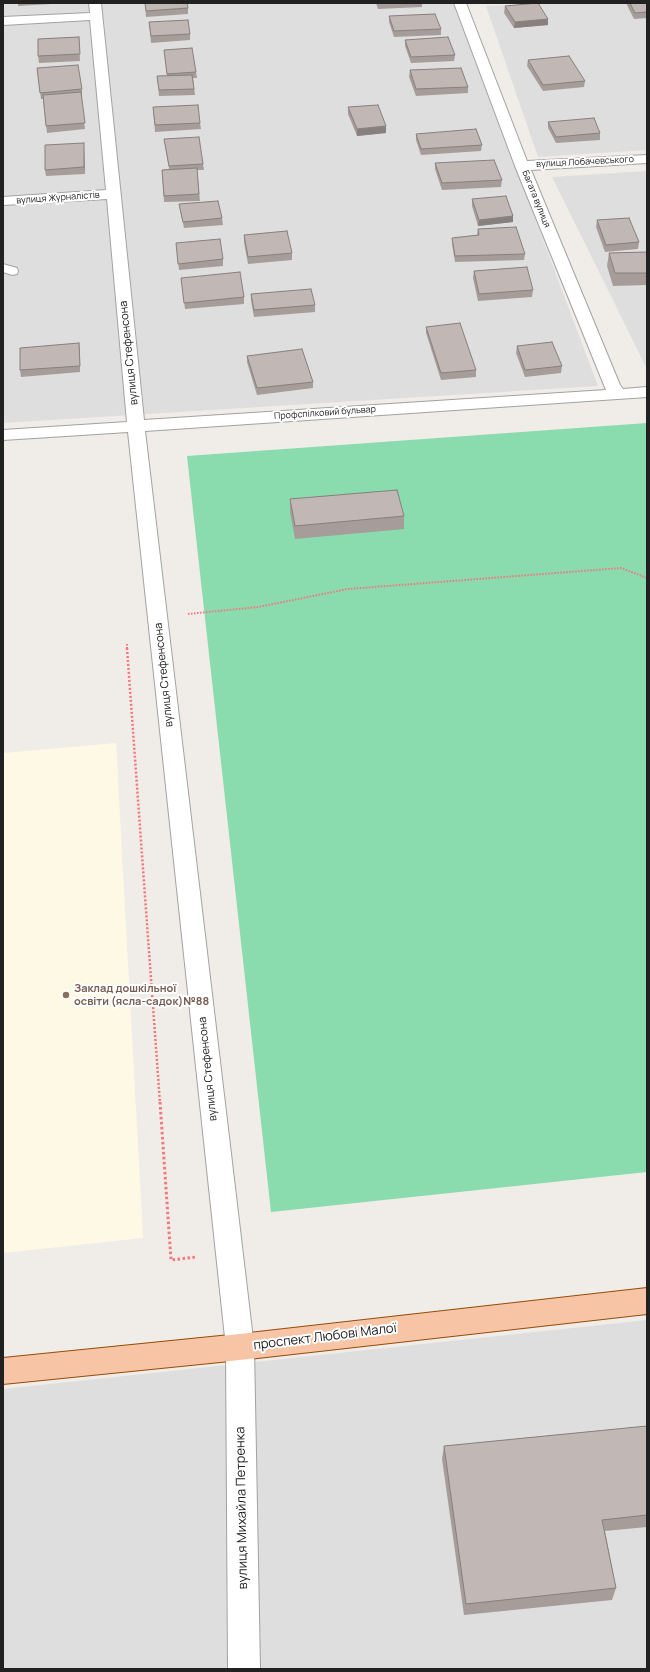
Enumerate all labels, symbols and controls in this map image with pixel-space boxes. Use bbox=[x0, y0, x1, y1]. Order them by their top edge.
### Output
street label: вулиця Лобачевського bbox=[536, 154, 634, 170]
street label: Багата вулиця bbox=[520, 169, 552, 229]
street label: вулиця Журналістів bbox=[16, 190, 100, 206]
street label: вулиця Стефенсона bbox=[117, 300, 141, 406]
street label: Профспілковий бульвар bbox=[274, 404, 376, 422]
street label: вулиця Стефенсона bbox=[152, 622, 176, 728]
place label: Заклад дошкільної освіти (ясла-садок)№88 bbox=[74, 982, 209, 1008]
marker: Заклад дошкільної освіти (ясла-садок)№88 bbox=[61, 990, 71, 1000]
street label: вулиця Стефенсона bbox=[196, 1016, 220, 1122]
street label: проспект Любові Малої bbox=[252, 1320, 398, 1354]
street label: вулиця Михайла Петренка bbox=[233, 1426, 251, 1590]

